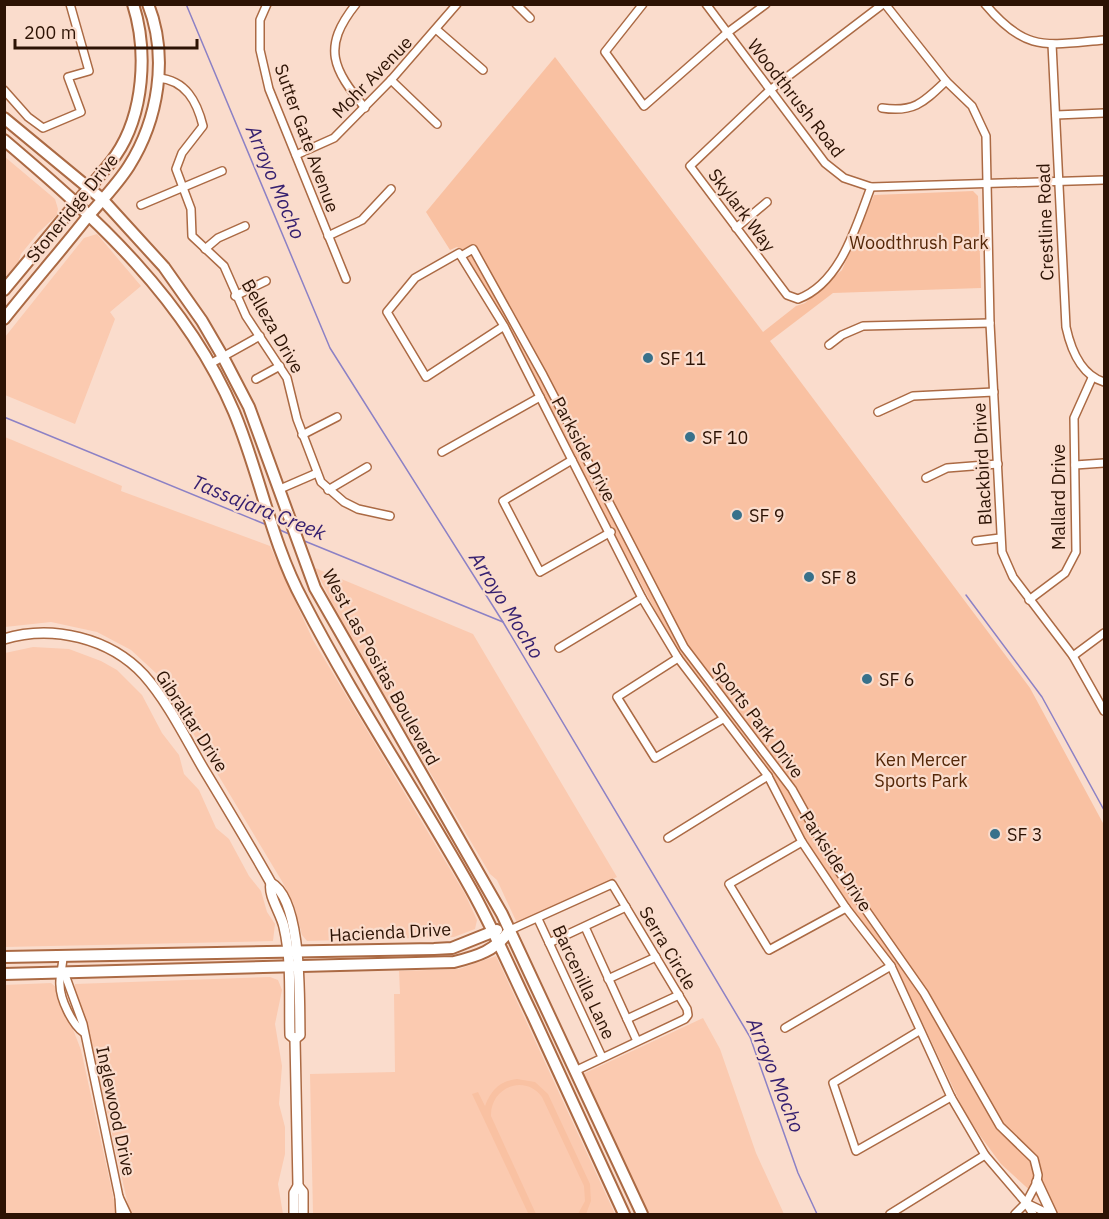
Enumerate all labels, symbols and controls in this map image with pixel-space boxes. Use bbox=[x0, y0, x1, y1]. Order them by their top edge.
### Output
scale bar bbox=[15, 12, 196, 50]
text: 200 m bbox=[24, 21, 76, 44]
street label: Mohr Avenue bbox=[327, 31, 417, 123]
street label: Woodthrush Road bbox=[742, 34, 850, 162]
street label: Sutter Gate Avenue bbox=[269, 61, 345, 216]
water label: Arroyo Mocho bbox=[239, 120, 312, 243]
street label: Stoneridge Drive bbox=[21, 149, 123, 267]
street label: Crestline Road bbox=[1031, 163, 1059, 281]
street label: Skylark Way bbox=[703, 164, 781, 256]
park label: Woodthrush Park bbox=[849, 231, 989, 254]
street label: Belleza Drive bbox=[237, 275, 309, 377]
place label: SF 11 bbox=[660, 347, 706, 370]
marker: SF 11 bbox=[641, 351, 655, 365]
street label: Parkside Drive bbox=[547, 392, 621, 506]
street label: Blackbird Drive bbox=[967, 402, 997, 526]
place label: SF 10 bbox=[702, 426, 748, 449]
marker: SF 10 bbox=[683, 430, 697, 444]
street label: Mallard Drive bbox=[1047, 444, 1070, 550]
water label: Tassajara Creek bbox=[188, 468, 331, 546]
place label: SF 9 bbox=[749, 504, 785, 527]
marker: SF 9 bbox=[730, 508, 744, 522]
water label: Arroyo Mocho bbox=[463, 546, 551, 664]
street label: West Las Positas Boulevard bbox=[317, 565, 445, 769]
place label: SF 8 bbox=[821, 566, 857, 589]
marker: SF 8 bbox=[802, 570, 816, 584]
street label: Sports Park Drive bbox=[707, 657, 809, 783]
street label: Gibraltar Drive bbox=[151, 666, 234, 776]
place label: SF 6 bbox=[879, 668, 915, 691]
marker: SF 6 bbox=[860, 672, 874, 686]
park label: Ken Mercer Sports Park bbox=[874, 748, 968, 792]
street label: Parkside Drive bbox=[795, 806, 877, 916]
place label: SF 3 bbox=[1007, 823, 1043, 846]
marker: SF 3 bbox=[988, 827, 1002, 841]
street label: Serra Circle bbox=[634, 902, 702, 994]
street label: Hacienda Drive bbox=[328, 917, 452, 947]
street label: Barcenilla Lane bbox=[547, 921, 621, 1043]
water label: Arroyo Mocho bbox=[740, 1013, 811, 1136]
street label: Inglewood Drive bbox=[91, 1044, 141, 1178]

